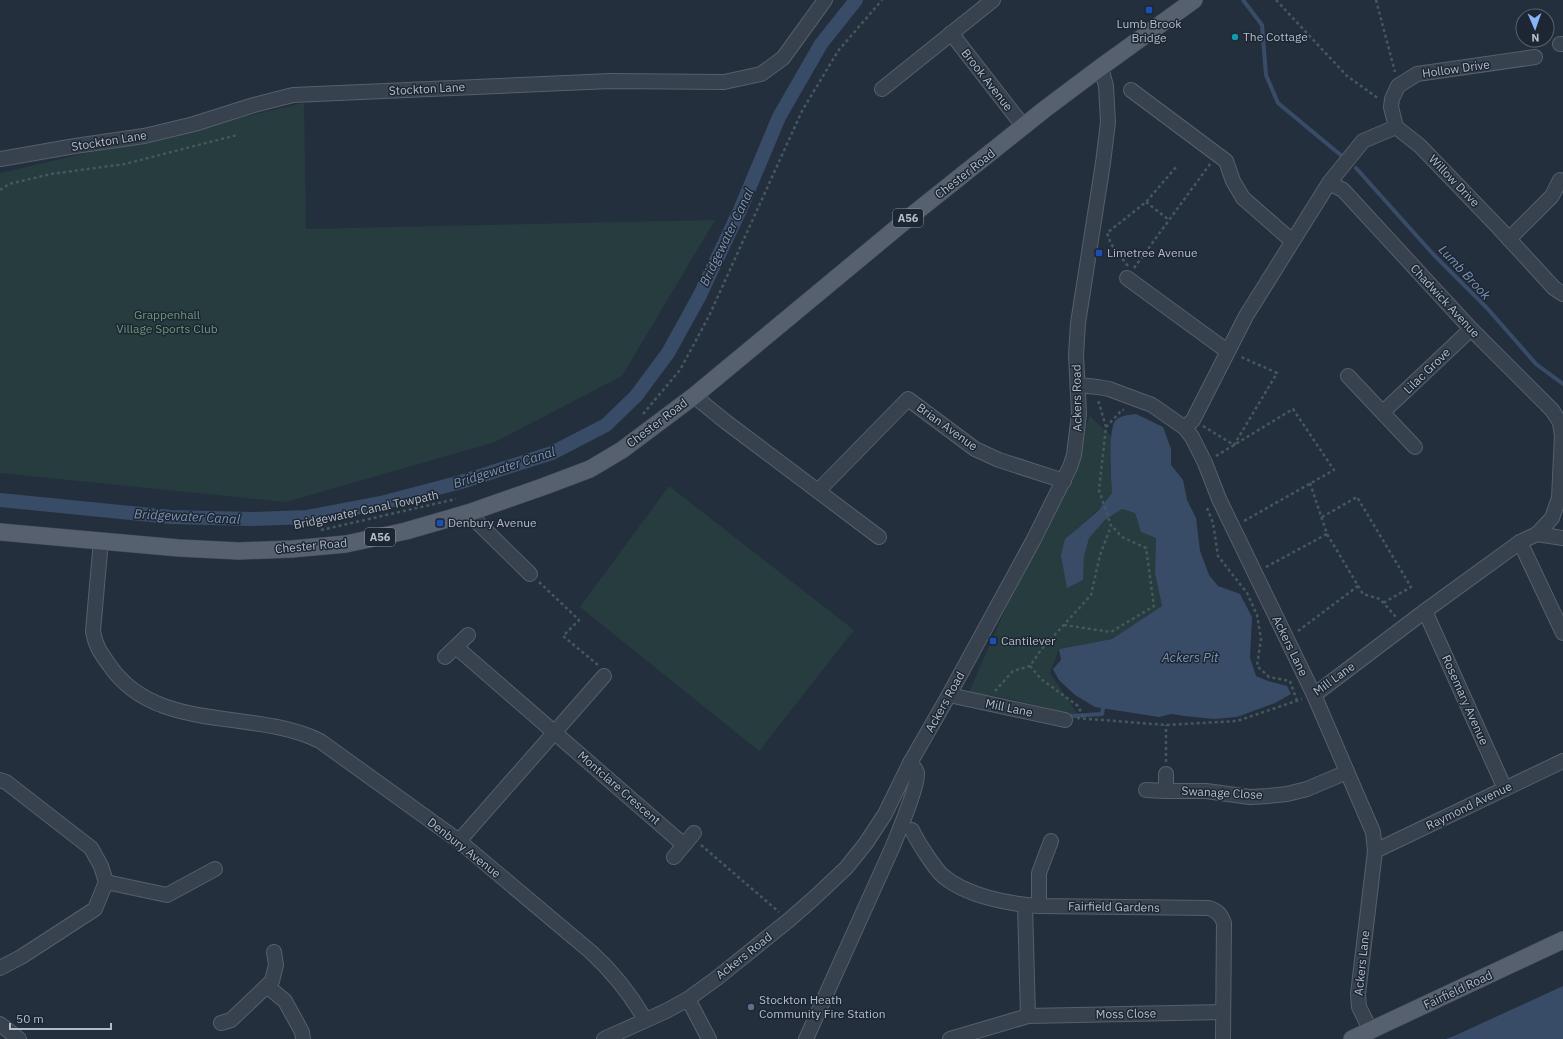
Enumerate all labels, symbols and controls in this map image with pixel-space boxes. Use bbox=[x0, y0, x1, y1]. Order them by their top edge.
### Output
marker: Lumb Brook Bridge bbox=[1144, 5, 1154, 15]
north arrow bbox=[1515, 8, 1555, 48]
place label: Lumb Brook Bridge bbox=[1117, 16, 1182, 45]
place label: The Cottage bbox=[1243, 29, 1308, 44]
text: N bbox=[1531, 31, 1540, 45]
marker: The Cottage bbox=[1230, 32, 1240, 42]
street label: Brook Avenue bbox=[958, 46, 1017, 114]
street label: Hollow Drive bbox=[1421, 56, 1491, 81]
street label: Stockton Lane bbox=[388, 79, 466, 98]
street label: Stockton Lane bbox=[70, 127, 148, 154]
street label: Chester Road bbox=[932, 145, 998, 202]
street label: Willow Drive bbox=[1426, 151, 1483, 210]
water label: Bridgewater Canal bbox=[696, 185, 758, 289]
road number: A56 bbox=[893, 209, 923, 227]
water label: Lumb Brook bbox=[1435, 241, 1495, 303]
place label: Limetree Avenue bbox=[1107, 245, 1198, 260]
marker: Limetree Avenue bbox=[1094, 248, 1104, 258]
street label: Chadwick Avenue bbox=[1407, 261, 1484, 341]
park label: Grappenhall Village Sports Club bbox=[116, 307, 218, 336]
street label: Lilac Grove bbox=[1400, 344, 1453, 397]
street label: Ackers Road bbox=[1068, 364, 1085, 432]
street label: Chester Road bbox=[623, 395, 690, 450]
street label: Brian Avenue bbox=[914, 400, 981, 454]
water label: Bridgewater Canal bbox=[451, 443, 558, 492]
street label: Bridgewater Canal Towpath bbox=[292, 487, 440, 532]
water label: Bridgewater Canal bbox=[133, 505, 241, 528]
place label: Denbury Avenue bbox=[448, 515, 537, 530]
marker: Denbury Avenue bbox=[435, 518, 445, 528]
road number: A56 bbox=[365, 528, 395, 546]
street label: Chester Road bbox=[274, 535, 348, 556]
street label: Ackers Lane bbox=[1269, 613, 1312, 679]
place label: Cantilever bbox=[1001, 633, 1056, 648]
marker: Cantilever bbox=[988, 636, 998, 646]
water label: Ackers Pit bbox=[1161, 649, 1219, 666]
street label: Rosemary Avenue bbox=[1439, 652, 1492, 748]
street label: Mill Lane bbox=[1310, 658, 1358, 699]
street label: Ackers Road bbox=[922, 669, 967, 735]
street label: Mill Lane bbox=[984, 695, 1034, 720]
street label: Montclare Crescent bbox=[575, 748, 664, 828]
street label: Raymond Avenue bbox=[1423, 778, 1515, 833]
street label: Swanage Close bbox=[1181, 783, 1263, 802]
street label: Denbury Avenue bbox=[425, 814, 504, 881]
street label: Fairfield Gardens bbox=[1068, 898, 1160, 915]
street label: Ackers Road bbox=[713, 929, 775, 982]
street label: Ackers Lane bbox=[1351, 929, 1372, 996]
street label: Fairfield Road bbox=[1421, 967, 1495, 1012]
place label: Stockton Heath Community Fire Station bbox=[759, 992, 886, 1021]
marker: Stockton Heath Community Fire Station bbox=[746, 1002, 756, 1012]
scale bar bbox=[10, 1005, 111, 1031]
street label: Moss Close bbox=[1095, 1005, 1157, 1022]
text: 50 m bbox=[16, 1011, 44, 1026]

